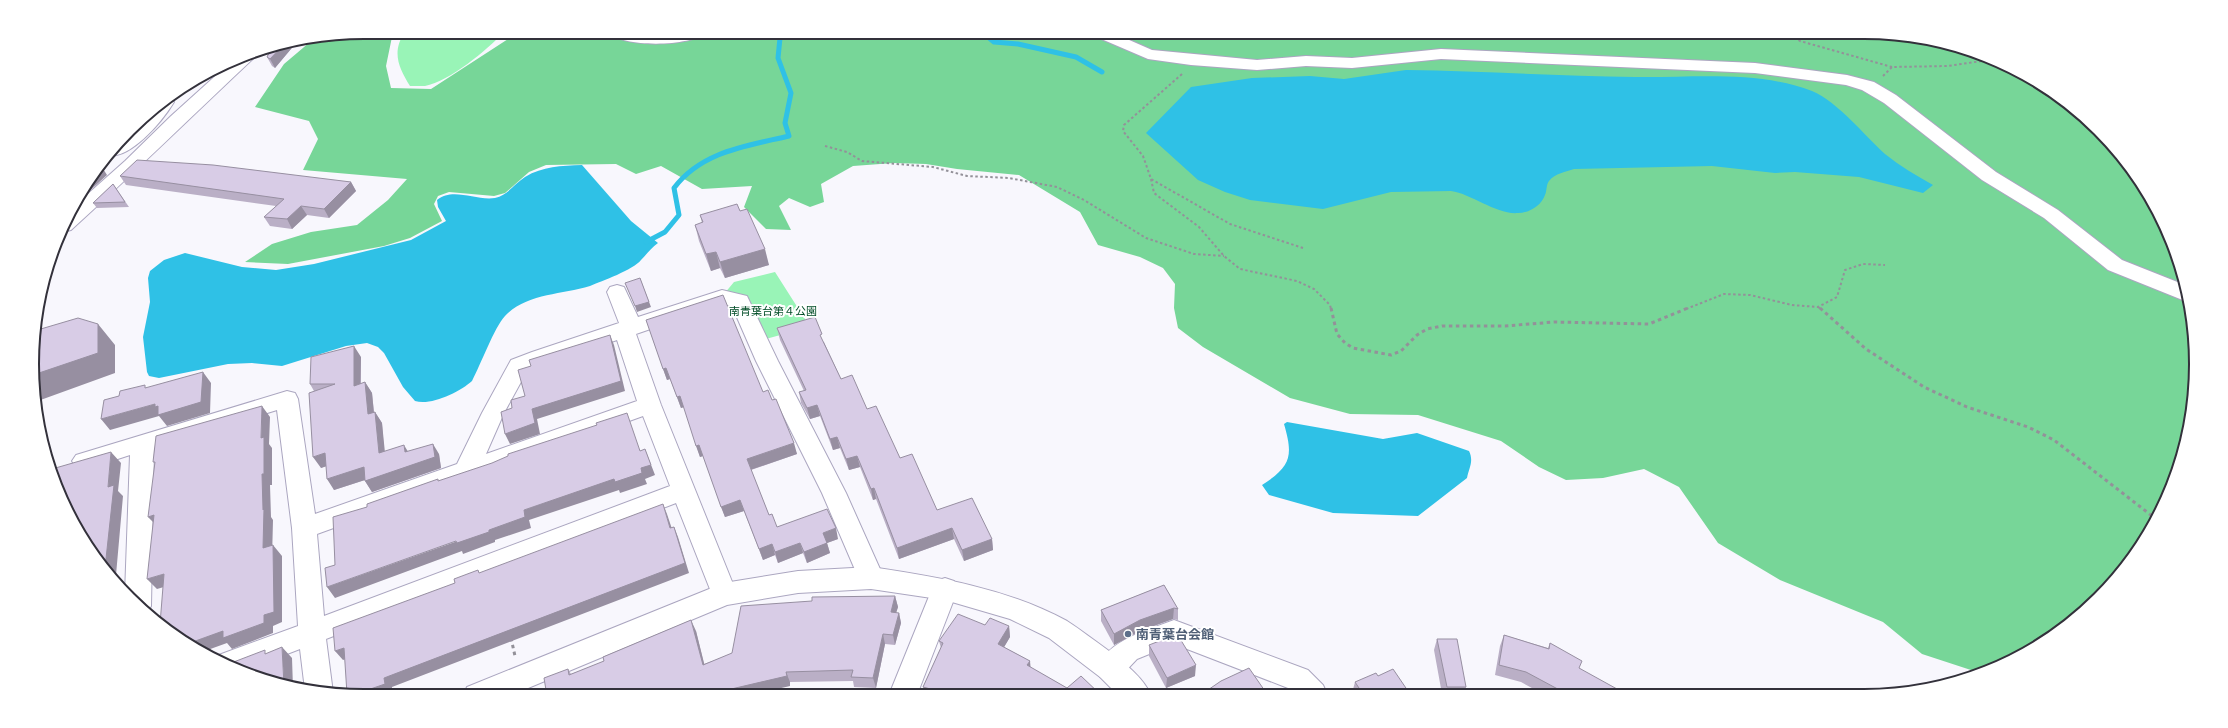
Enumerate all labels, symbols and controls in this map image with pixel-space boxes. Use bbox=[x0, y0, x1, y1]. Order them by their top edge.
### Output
park label: 南青葉台第４公園 bbox=[729, 305, 817, 318]
place label: 南青葉台会館 bbox=[1136, 627, 1214, 643]
marker: 南青葉台会館 bbox=[1123, 629, 1133, 639]

